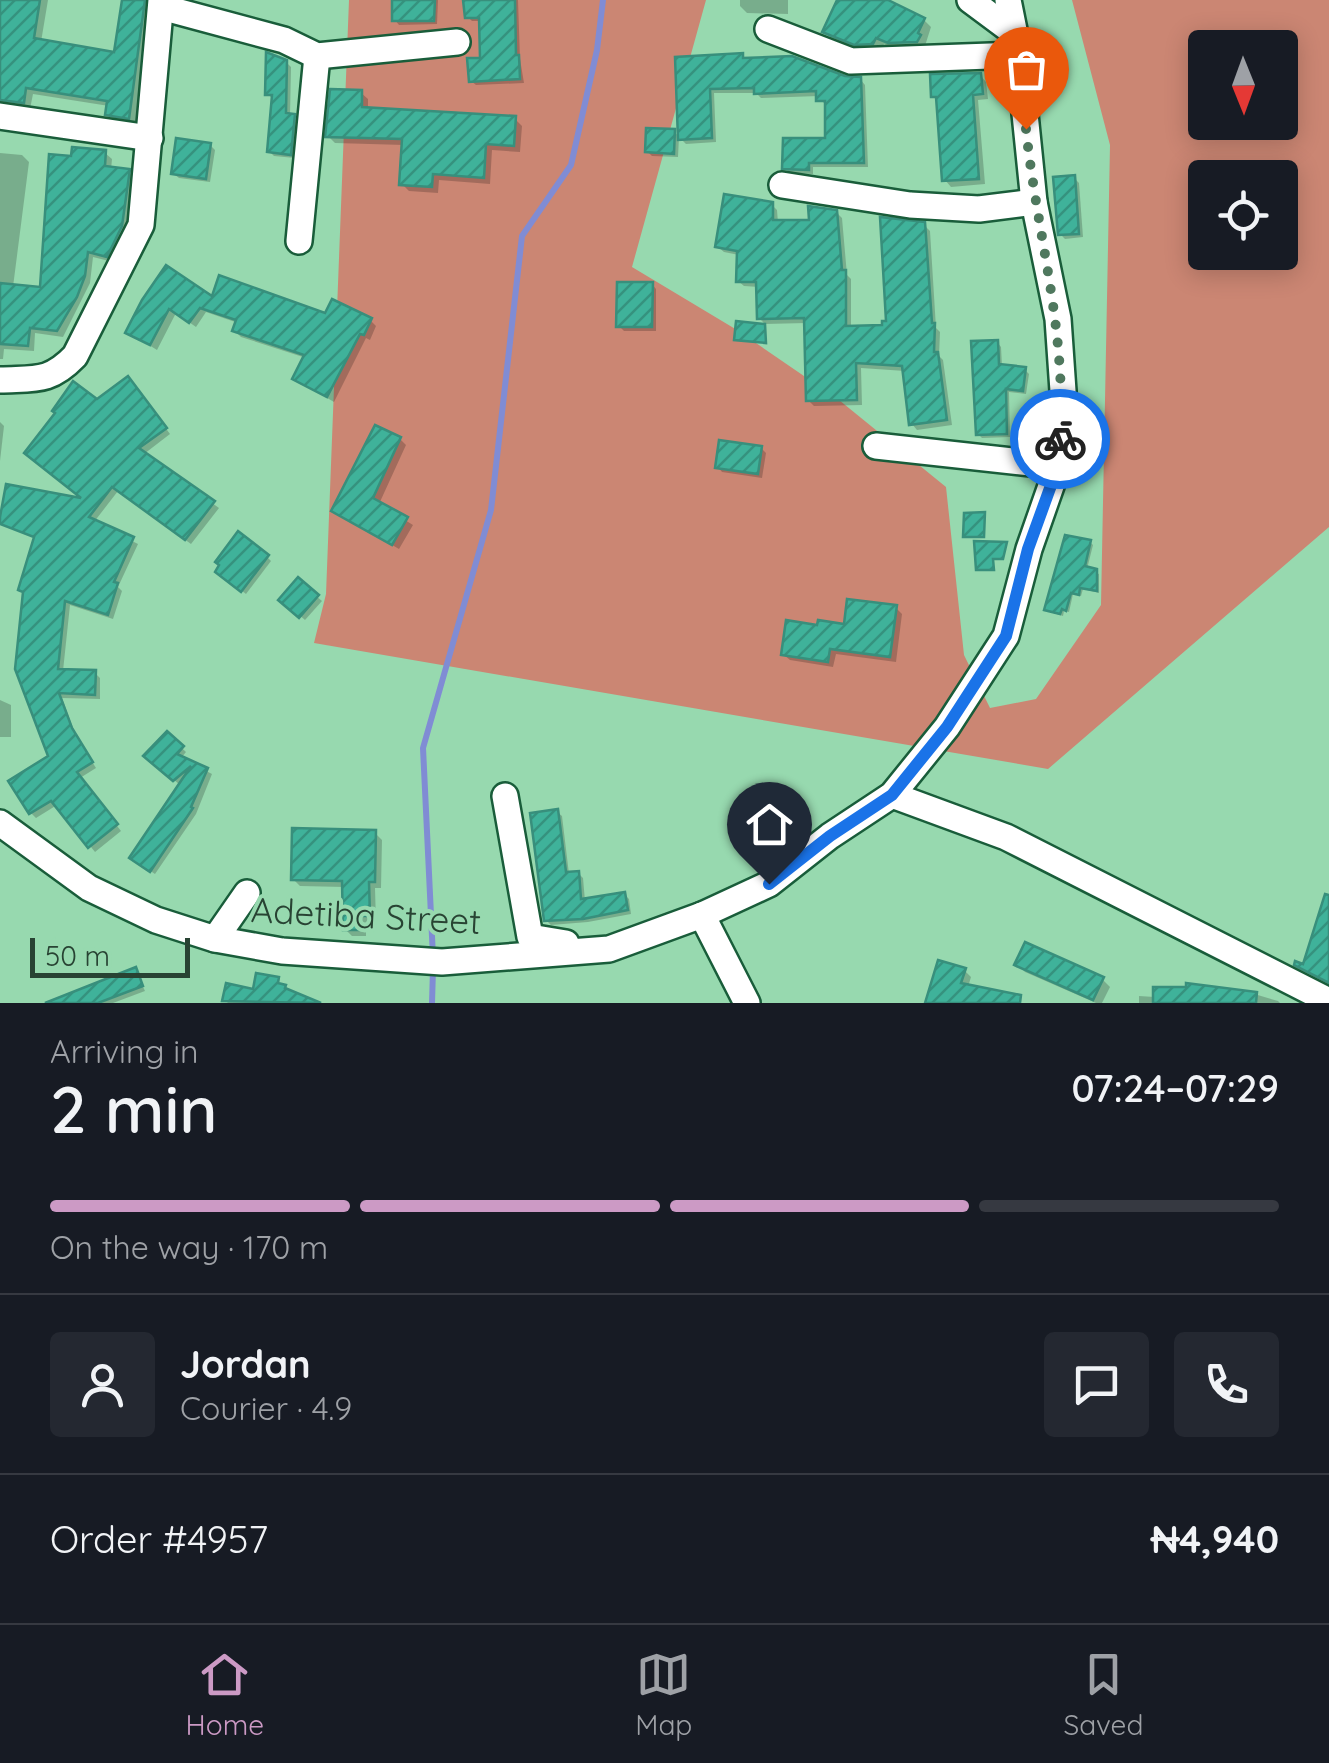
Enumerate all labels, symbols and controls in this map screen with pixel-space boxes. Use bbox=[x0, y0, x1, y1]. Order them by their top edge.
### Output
pin bbox=[984, 27, 1069, 130]
north arrow bbox=[1188, 30, 1298, 140]
map controls bbox=[1188, 30, 1298, 270]
icon: bag bbox=[999, 42, 1054, 97]
button: locate bbox=[1188, 160, 1298, 270]
courier bbox=[1010, 389, 1110, 489]
icon: bike bbox=[1033, 412, 1088, 467]
pin bbox=[727, 782, 812, 885]
icon: home bbox=[742, 797, 797, 852]
street label: Adetiba Street bbox=[250, 887, 482, 943]
scale bar bbox=[30, 933, 190, 978]
text: 50 m bbox=[45, 938, 110, 973]
text: Arriving in bbox=[50, 1031, 199, 1071]
text: 07:24–07:29 bbox=[1072, 1064, 1279, 1112]
text: 2 min bbox=[50, 1068, 218, 1149]
text: On the way · 170 m bbox=[50, 1227, 328, 1267]
button: person bbox=[50, 1332, 155, 1437]
button: chat bbox=[1044, 1332, 1149, 1437]
button: phone bbox=[1174, 1332, 1279, 1437]
text: Jordan bbox=[180, 1340, 311, 1388]
text: Courier · 4.9 bbox=[180, 1388, 352, 1428]
text: Order #4957 bbox=[50, 1515, 268, 1563]
text: ₦4,940 bbox=[1151, 1515, 1279, 1563]
tab: Home bbox=[186, 1647, 264, 1742]
tab: Map bbox=[635, 1647, 692, 1742]
tab: Saved bbox=[1064, 1647, 1143, 1742]

